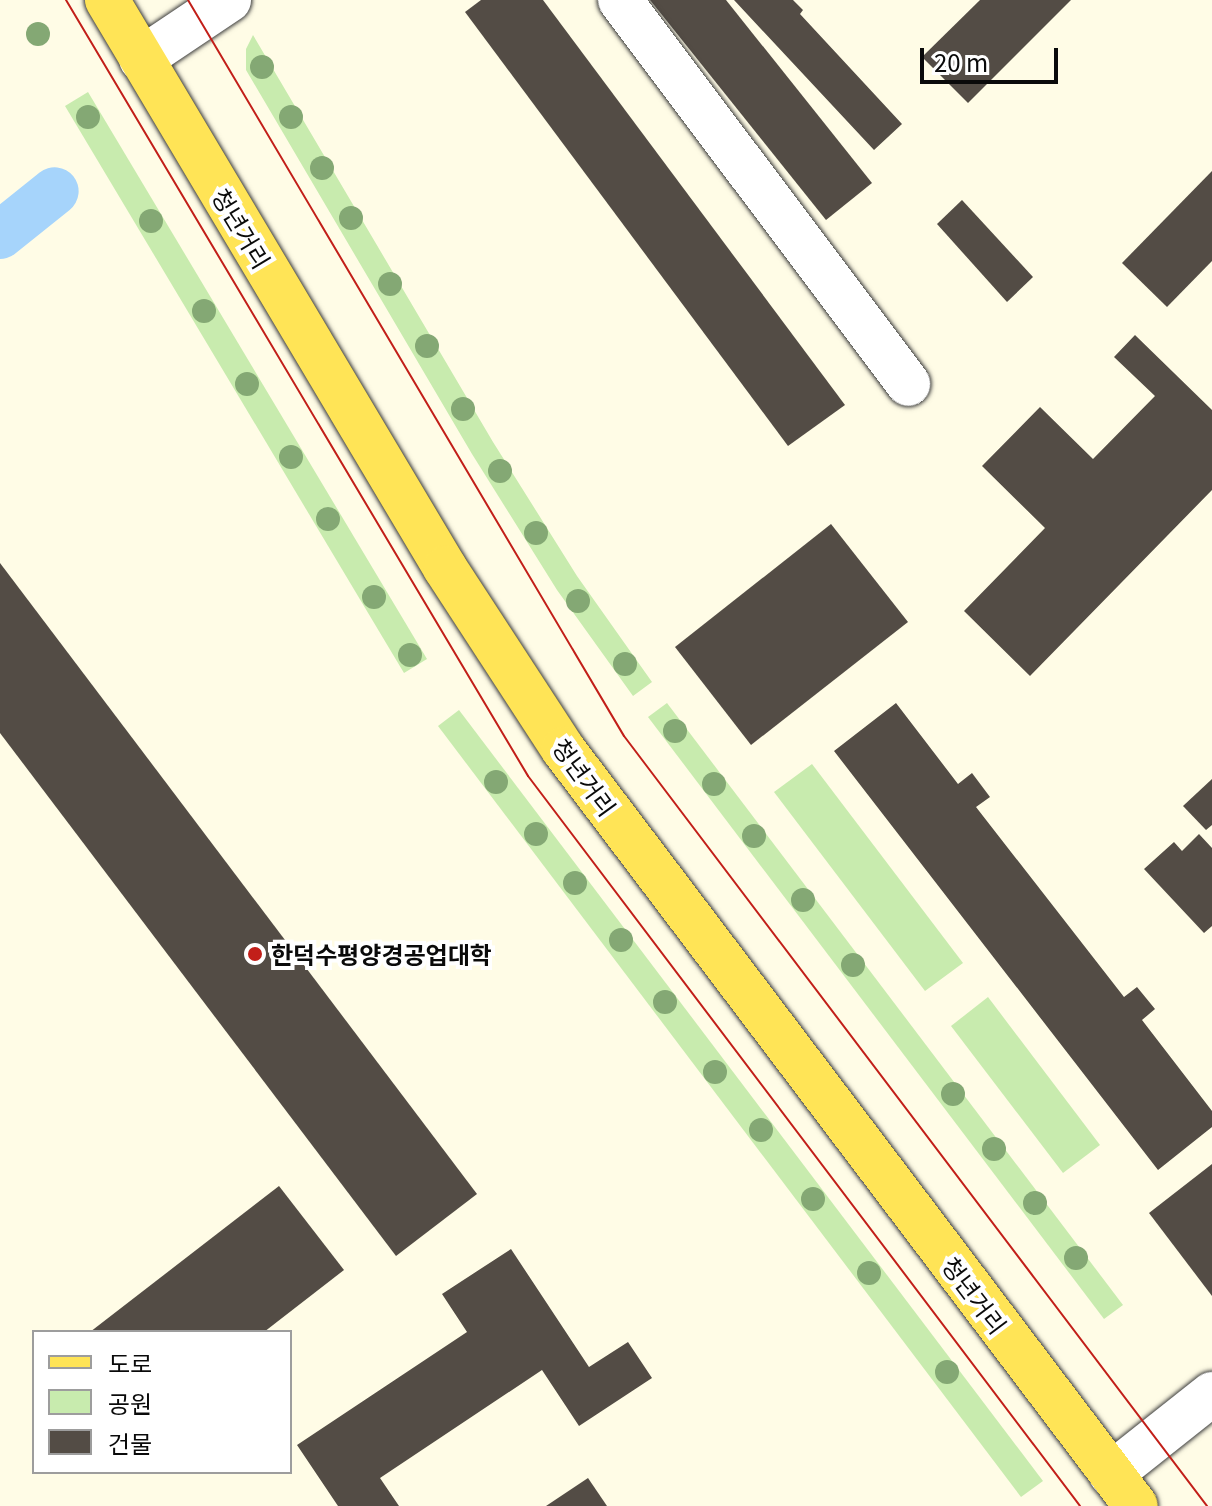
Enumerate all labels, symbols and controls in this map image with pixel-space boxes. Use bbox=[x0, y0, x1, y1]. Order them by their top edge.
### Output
scale bar bbox=[924, 32, 1062, 82]
text: 20 m bbox=[934, 44, 988, 79]
street label: 청년거리 bbox=[207, 183, 277, 273]
street label: 청년거리 bbox=[547, 733, 623, 821]
place label: 한덕수평양경공업대학 bbox=[271, 940, 492, 968]
marker: 한덕수평양경공업대학 bbox=[246, 945, 264, 963]
street label: 청년거리 bbox=[937, 1251, 1013, 1339]
legend bbox=[32, 1330, 292, 1474]
text: 도로 bbox=[108, 1345, 152, 1380]
text: 공원 bbox=[108, 1385, 152, 1420]
text: 건물 bbox=[108, 1425, 152, 1460]

